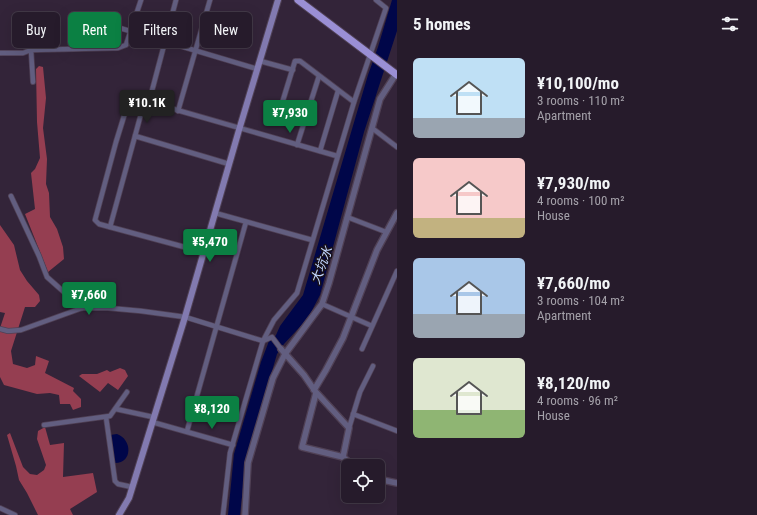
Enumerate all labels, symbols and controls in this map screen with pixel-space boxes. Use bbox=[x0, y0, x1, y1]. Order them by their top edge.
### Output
chip: Buy bbox=[12, 12, 60, 48]
chip: Rent bbox=[68, 12, 121, 48]
chip: Filters bbox=[129, 12, 192, 48]
chip: New bbox=[200, 12, 252, 48]
icon: filters bbox=[719, 13, 741, 35]
text: 5 homes bbox=[413, 14, 471, 34]
text: ¥10,100/mo bbox=[537, 73, 619, 93]
icon: home bbox=[445, 74, 493, 122]
pin: ¥10.1K bbox=[114, 90, 180, 124]
text: 3 rooms · 110 m² bbox=[537, 93, 624, 108]
text: ¥10.1K bbox=[129, 95, 165, 110]
pin: ¥7,930 bbox=[257, 100, 323, 134]
text: ¥7,930 bbox=[272, 105, 308, 120]
text: Apartment bbox=[537, 108, 591, 123]
text: ¥7,930/mo bbox=[537, 173, 610, 193]
icon: home bbox=[445, 174, 493, 222]
text: 4 rooms · 100 m² bbox=[537, 193, 624, 208]
text: House bbox=[537, 208, 570, 223]
pin: ¥5,470 bbox=[177, 229, 243, 263]
text: ¥5,470 bbox=[192, 234, 228, 249]
water label: 大坑水 bbox=[307, 243, 336, 286]
text: ¥7,660/mo bbox=[537, 273, 610, 293]
icon: home bbox=[445, 274, 493, 322]
pin: ¥7,660 bbox=[56, 282, 122, 316]
text: ¥7,660 bbox=[71, 287, 107, 302]
text: 3 rooms · 104 m² bbox=[537, 293, 624, 308]
text: Apartment bbox=[537, 308, 591, 323]
text: ¥8,120/mo bbox=[537, 373, 610, 393]
icon: home bbox=[445, 374, 493, 422]
text: 4 rooms · 96 m² bbox=[537, 393, 618, 408]
pin: ¥8,120 bbox=[179, 396, 245, 430]
text: ¥8,120 bbox=[194, 401, 230, 416]
text: House bbox=[537, 408, 570, 423]
map controls bbox=[341, 459, 385, 503]
button: locate bbox=[341, 459, 385, 503]

